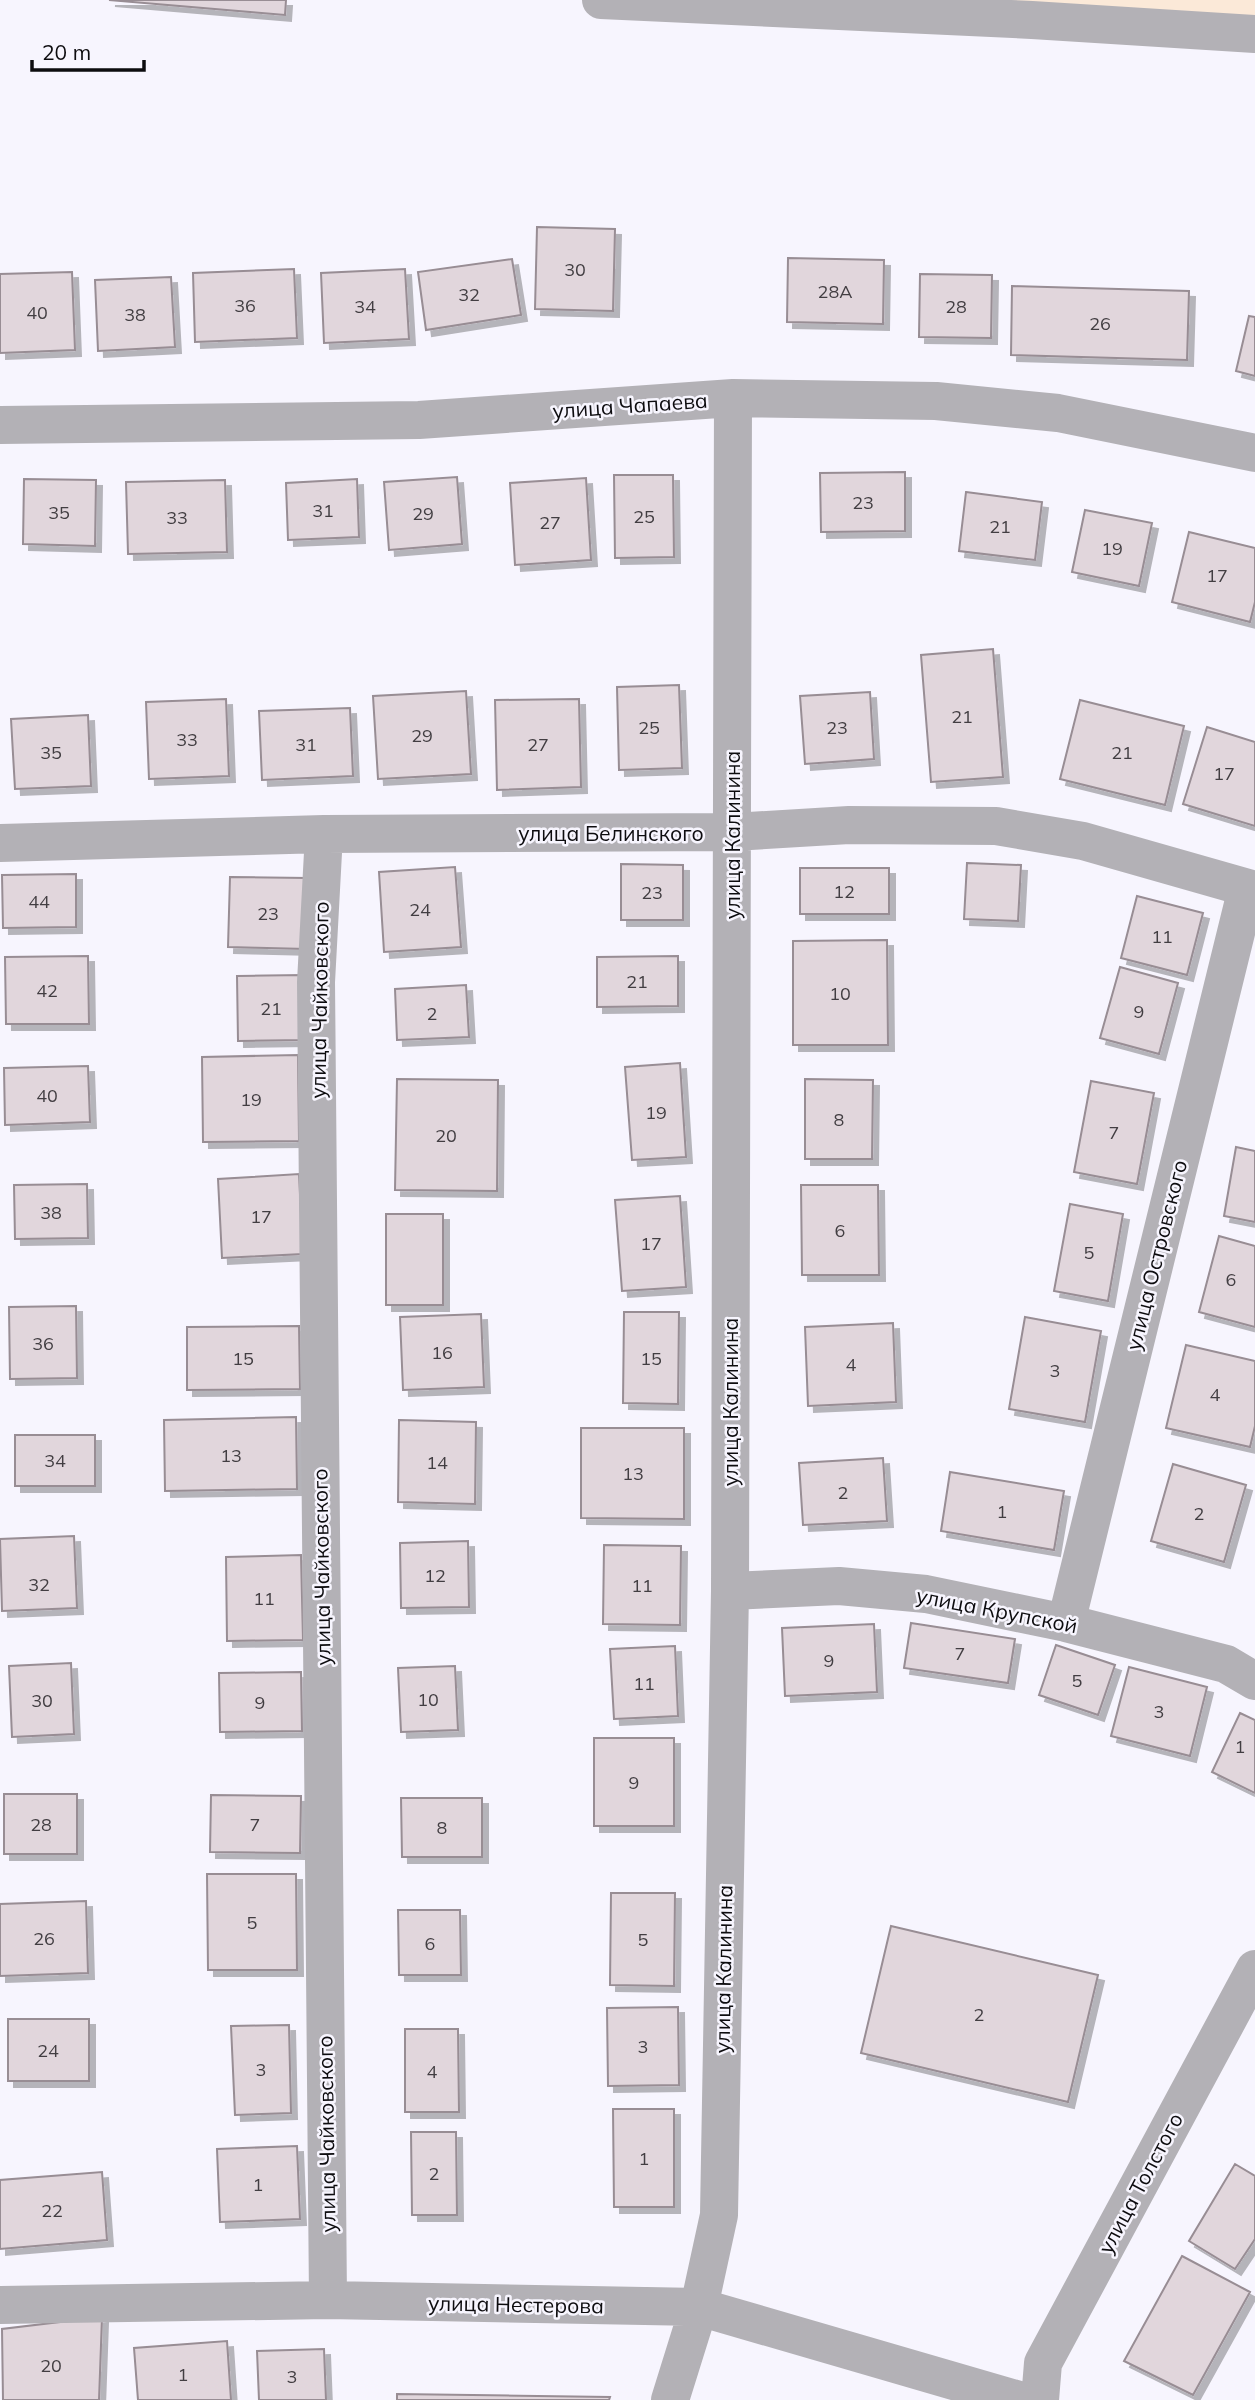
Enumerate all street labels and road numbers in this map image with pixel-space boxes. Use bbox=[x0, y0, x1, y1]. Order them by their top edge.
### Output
street label: улица Чапаева bbox=[552, 387, 708, 423]
street label: улица Калинина bbox=[719, 751, 745, 919]
street label: улица Белинского bbox=[518, 820, 704, 846]
street label: улица Чайковского bbox=[304, 901, 334, 1099]
street label: улица Островского bbox=[1120, 1157, 1192, 1353]
street label: улица Калинина bbox=[717, 1318, 743, 1486]
street label: улица Чайковского bbox=[306, 1468, 336, 1666]
street label: улица Крупской bbox=[914, 1582, 1080, 1638]
street label: улица Калинина bbox=[709, 1885, 737, 2053]
street label: улица Чайковского bbox=[311, 2035, 341, 2233]
street label: улица Толстого bbox=[1092, 2108, 1188, 2258]
street label: улица Нестерова bbox=[428, 2289, 604, 2319]

